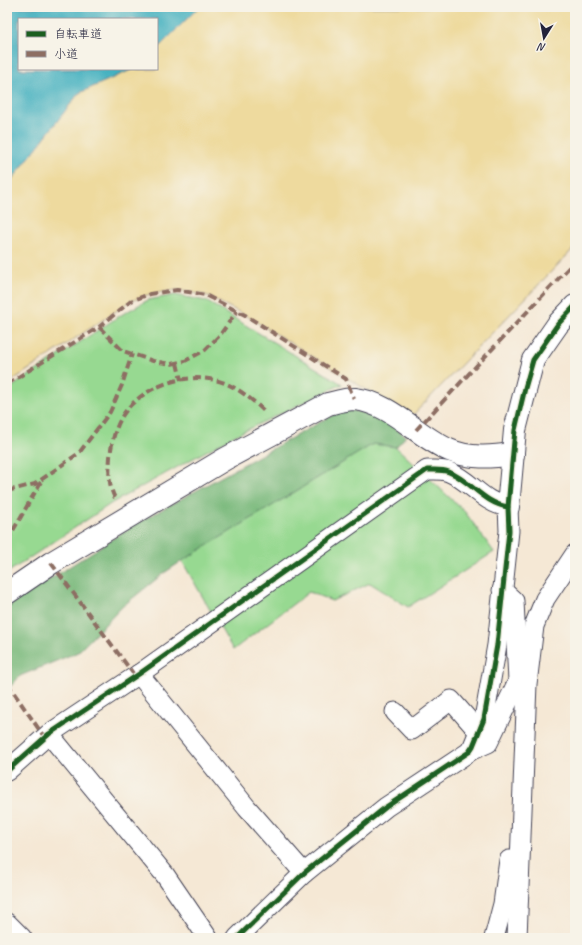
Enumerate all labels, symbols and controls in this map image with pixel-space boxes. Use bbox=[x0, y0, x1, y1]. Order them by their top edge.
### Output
legend bbox=[18, 18, 158, 70]
north arrow bbox=[524, 18, 564, 58]
text: 自転車道 bbox=[54, 26, 102, 42]
text: N bbox=[535, 40, 547, 55]
text: 小道 bbox=[54, 46, 78, 62]

